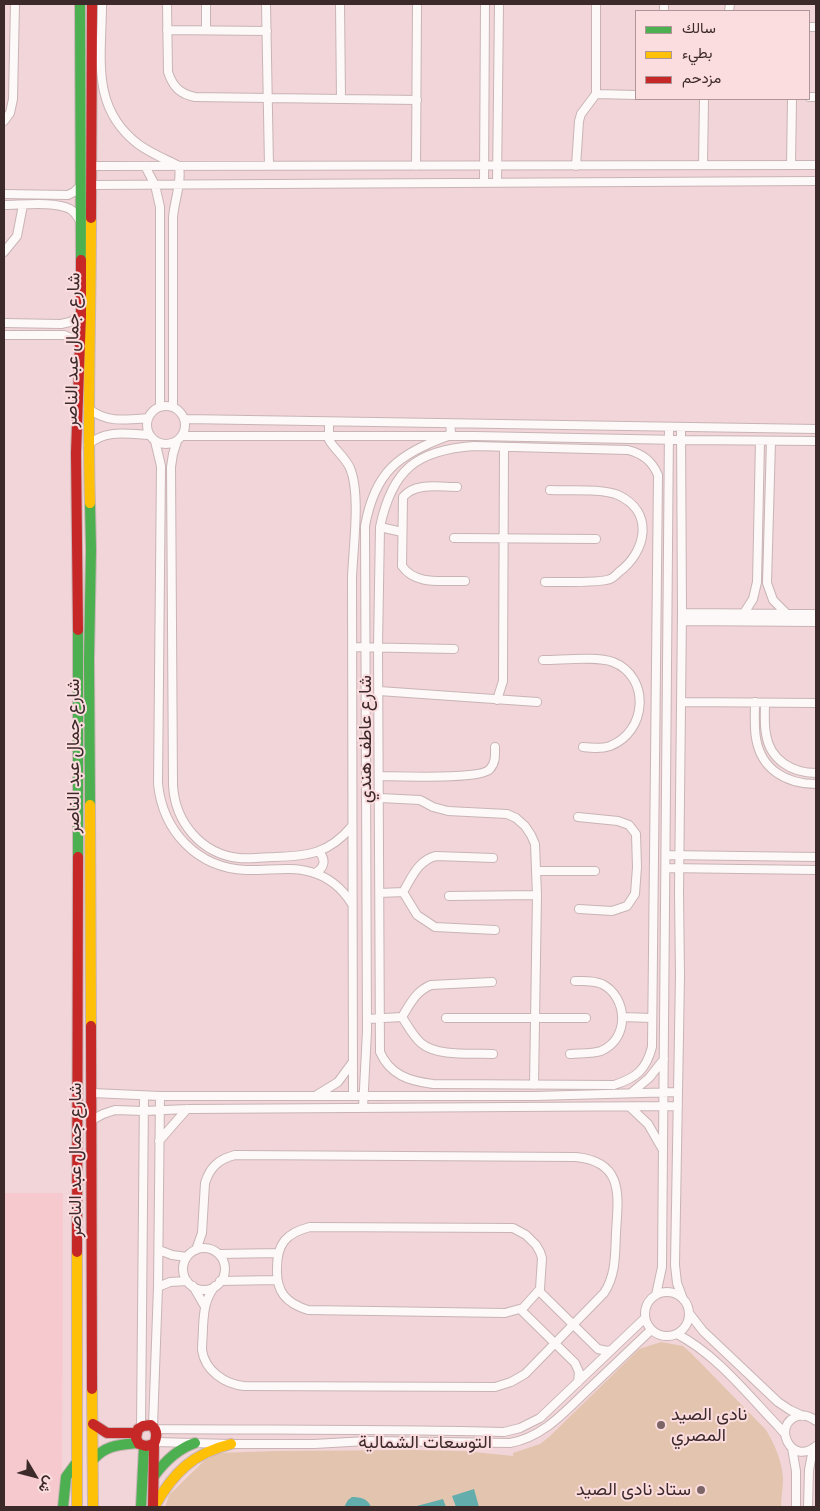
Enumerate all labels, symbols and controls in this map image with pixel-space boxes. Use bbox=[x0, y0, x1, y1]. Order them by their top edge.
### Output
legend bbox=[635, 10, 810, 100]
text: سالك bbox=[682, 18, 716, 37]
text: بطيء bbox=[682, 43, 712, 62]
text: مزدحم bbox=[682, 68, 721, 87]
street label: شارع جمال عبد الناصر bbox=[61, 272, 85, 428]
street label: شارع عاطف هندي bbox=[355, 675, 377, 803]
street label: شارع جمال عبد الناصر bbox=[63, 679, 85, 833]
street label: شارع جمال عبد الناصر bbox=[65, 1083, 87, 1237]
place label: نادى الصيد المصري bbox=[671, 1404, 747, 1446]
marker: نادى الصيد المصري bbox=[655, 1419, 667, 1431]
street label: التوسعات الشمالية bbox=[358, 1432, 492, 1454]
north arrow bbox=[10, 1451, 60, 1501]
text: ش bbox=[35, 1473, 59, 1497]
place label: ستاد نادى الصيد bbox=[576, 1479, 691, 1501]
marker: ستاد نادى الصيد bbox=[695, 1484, 707, 1496]

